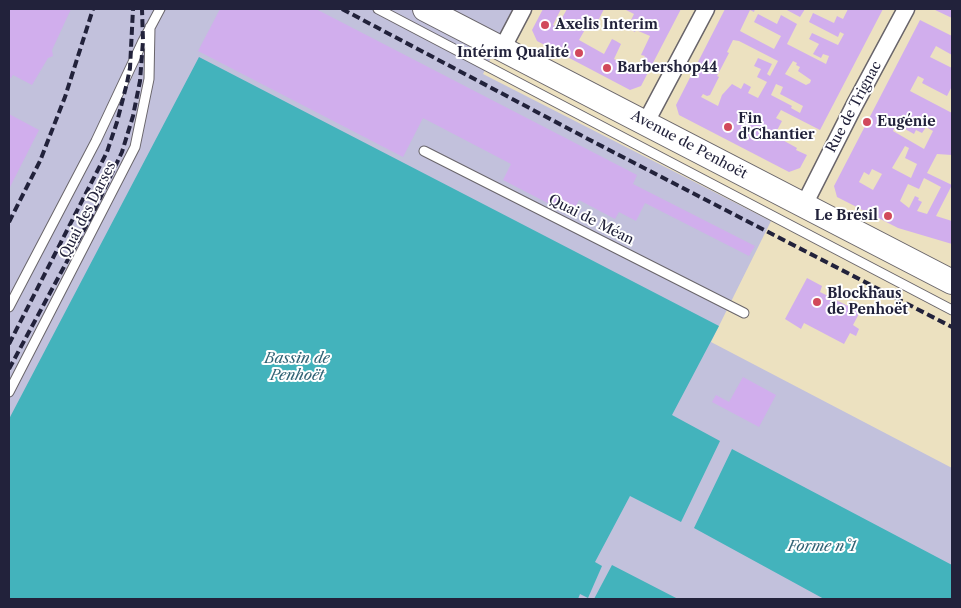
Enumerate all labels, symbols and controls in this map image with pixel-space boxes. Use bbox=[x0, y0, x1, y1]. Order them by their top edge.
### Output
place label: Axelis Interim bbox=[555, 17, 658, 33]
marker: Axelis Interim bbox=[539, 19, 551, 31]
place label: Intérim Qualité bbox=[457, 45, 569, 61]
marker: Intérim Qualité bbox=[573, 47, 585, 59]
street label: Rue de Trignac bbox=[823, 58, 885, 156]
place label: Barbershop44 bbox=[617, 60, 718, 76]
marker: Barbershop44 bbox=[601, 62, 613, 74]
street label: Avenue de Penhoët bbox=[628, 107, 750, 183]
place label: Fin d'Chantier bbox=[738, 111, 815, 144]
place label: Eugénie bbox=[877, 114, 936, 130]
marker: Eugénie bbox=[861, 116, 873, 128]
marker: Fin d'Chantier bbox=[722, 121, 734, 133]
street label: Quai des Darses bbox=[56, 159, 120, 261]
street label: Quai de Méan bbox=[546, 191, 636, 249]
place label: Le Brésil bbox=[815, 208, 878, 224]
marker: Le Brésil bbox=[882, 210, 894, 222]
place label: Blockhaus de Penhoët bbox=[827, 286, 908, 318]
marker: Blockhaus de Penhoët bbox=[811, 296, 823, 308]
water label: Bassin de Penhoët bbox=[264, 350, 330, 385]
water label: Forme n°1 bbox=[788, 538, 856, 556]

